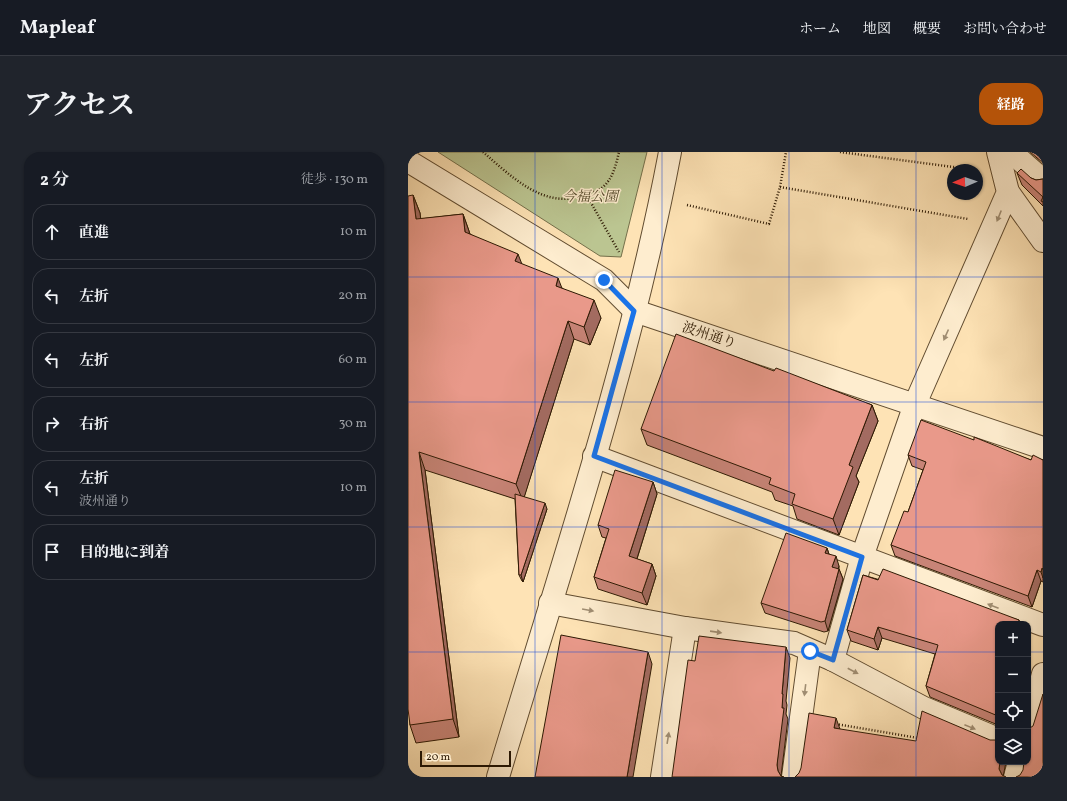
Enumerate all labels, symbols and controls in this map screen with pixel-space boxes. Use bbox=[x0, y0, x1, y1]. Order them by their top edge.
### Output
text: Mapleaf bbox=[20, 15, 95, 41]
text: ホーム bbox=[799, 20, 841, 39]
text: 地図 bbox=[863, 20, 891, 39]
text: 概要 bbox=[913, 20, 941, 39]
text: お問い合わせ bbox=[963, 20, 1047, 39]
button: 経路 bbox=[979, 83, 1043, 125]
text: アクセス bbox=[24, 87, 135, 126]
north arrow bbox=[947, 164, 983, 200]
text: 2 分 bbox=[40, 169, 69, 192]
text: 徒歩 · 130 m bbox=[301, 171, 368, 189]
park label: 今福公園 bbox=[562, 188, 620, 207]
one-way arrow bbox=[995, 210, 1001, 222]
icon: ahead bbox=[41, 221, 63, 243]
text: 直進 bbox=[79, 223, 109, 244]
text: 10 m bbox=[340, 223, 367, 241]
route end bbox=[595, 271, 613, 289]
icon: left bbox=[41, 285, 63, 307]
text: 左折 bbox=[79, 287, 109, 308]
text: 20 m bbox=[338, 287, 367, 305]
street label: 波州通り bbox=[679, 318, 739, 354]
one-way arrow bbox=[943, 329, 949, 340]
icon: left bbox=[41, 349, 63, 371]
text: 左折 bbox=[79, 351, 109, 372]
text: 60 m bbox=[339, 351, 367, 369]
icon: right bbox=[41, 413, 63, 435]
text: 右折 bbox=[79, 415, 109, 436]
text: 30 m bbox=[339, 415, 367, 433]
text: 左折 bbox=[79, 469, 109, 490]
icon: left bbox=[41, 477, 63, 499]
text: 10 m bbox=[340, 479, 367, 497]
text: 波州通り bbox=[79, 493, 131, 511]
icon: arrive bbox=[41, 541, 63, 563]
text: 目的地に到着 bbox=[79, 543, 169, 564]
one-way arrow bbox=[987, 603, 999, 609]
one-way arrow bbox=[582, 608, 594, 614]
map controls bbox=[995, 621, 1031, 765]
button: + bbox=[995, 621, 1031, 657]
one-way arrow bbox=[710, 629, 722, 635]
route start bbox=[801, 642, 819, 660]
button: − bbox=[995, 657, 1031, 693]
one-way arrow bbox=[847, 668, 859, 674]
one-way arrow bbox=[802, 683, 808, 696]
button: locate bbox=[995, 693, 1031, 729]
one-way arrow bbox=[965, 725, 977, 731]
button: layers bbox=[995, 729, 1031, 765]
one-way arrow bbox=[665, 732, 671, 745]
scale bar bbox=[420, 749, 511, 768]
text: 20 m bbox=[426, 750, 450, 765]

